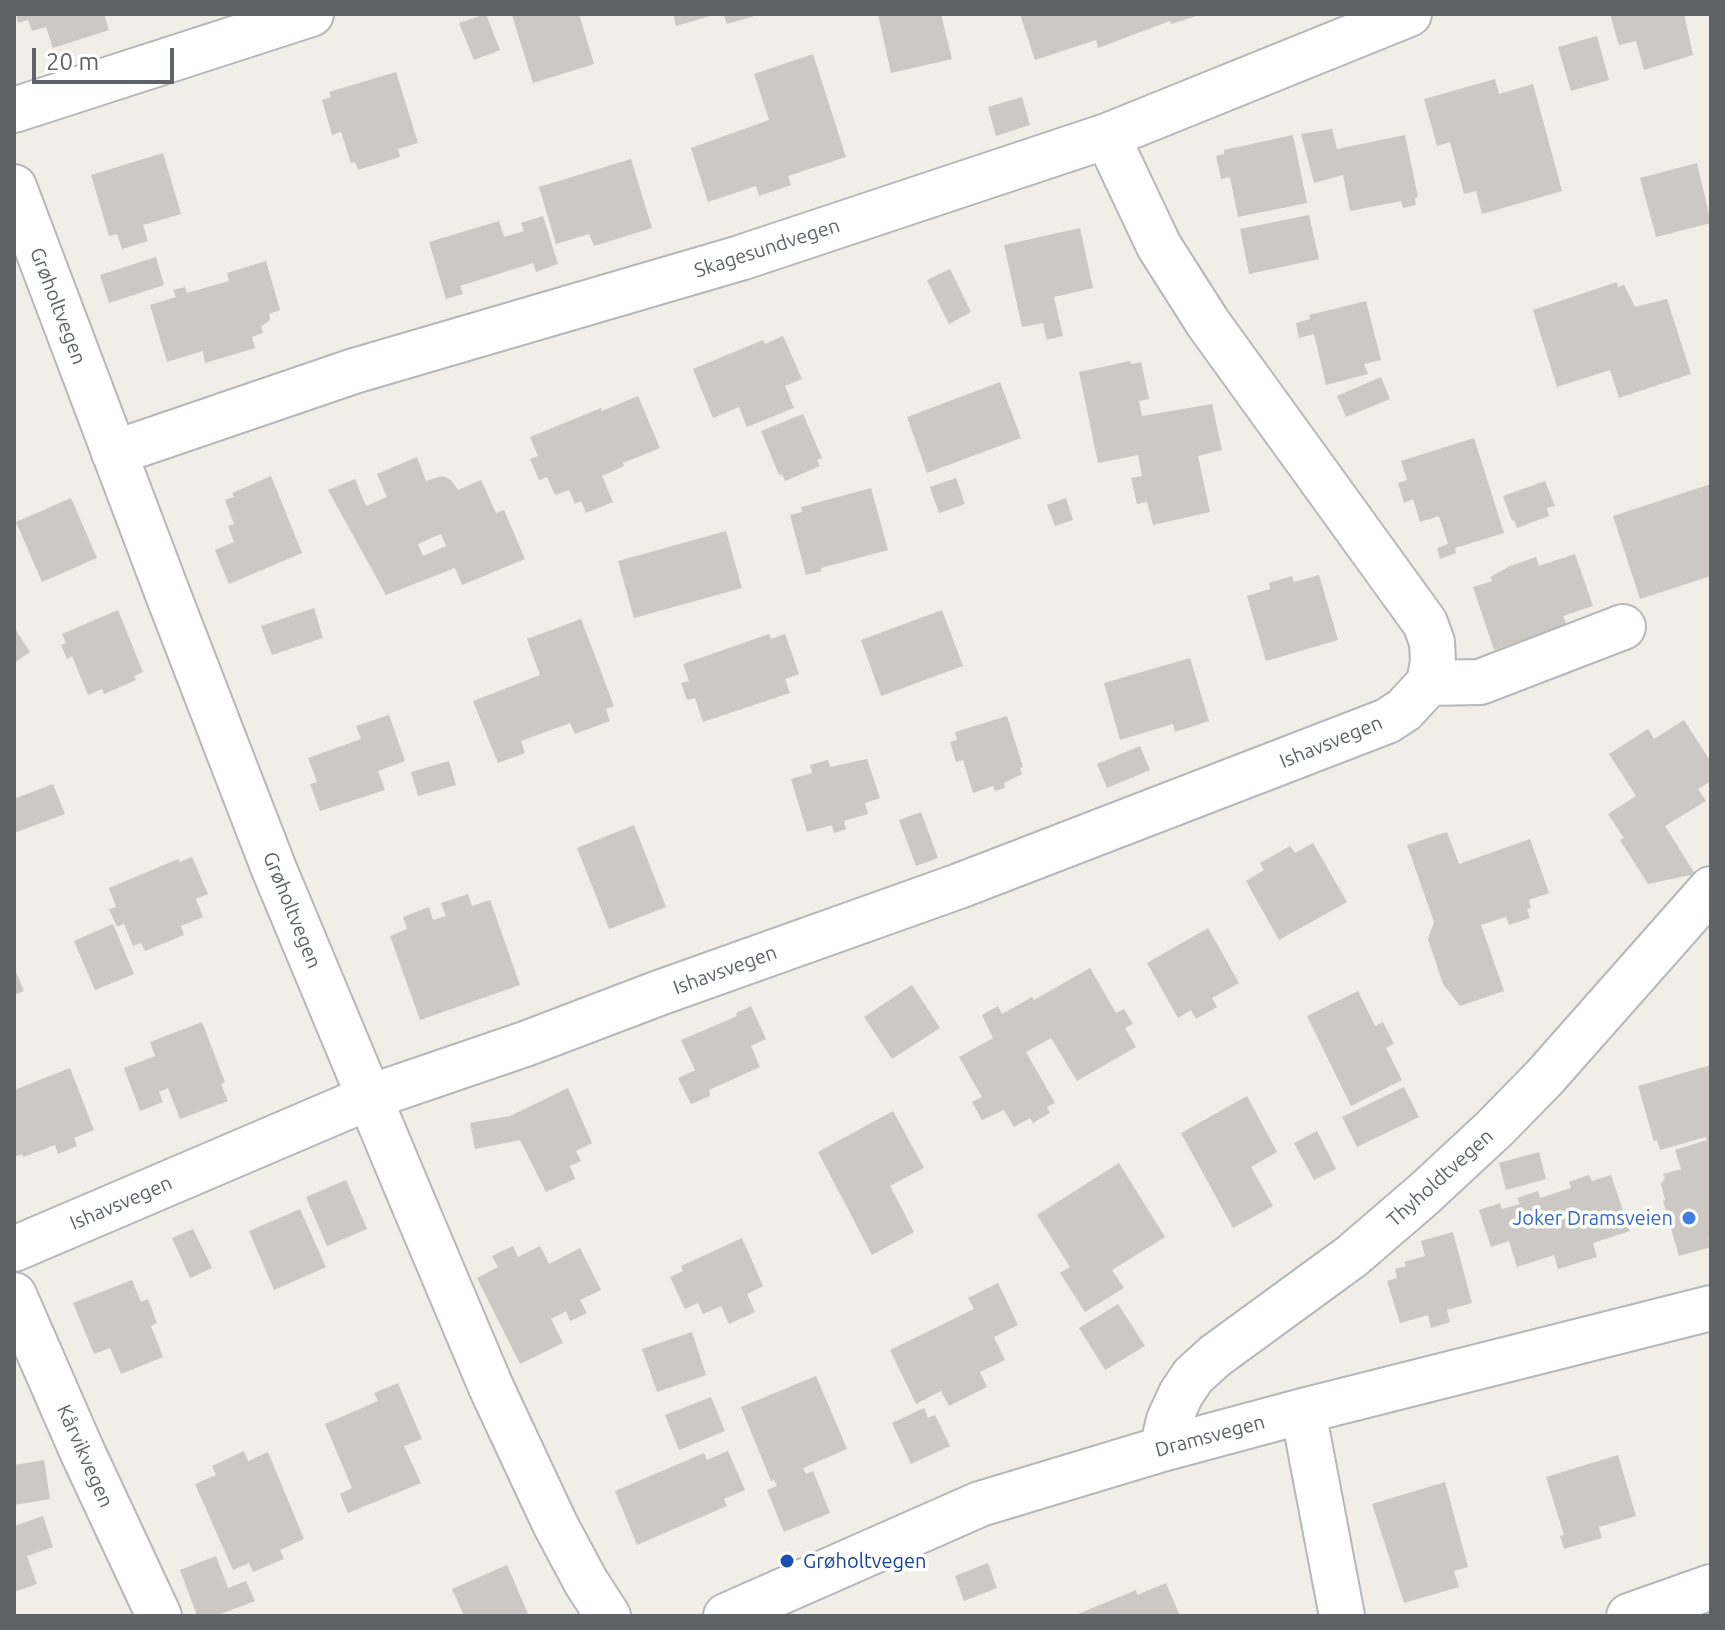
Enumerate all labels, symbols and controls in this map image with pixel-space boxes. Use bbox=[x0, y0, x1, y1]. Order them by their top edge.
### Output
scale bar bbox=[36, 32, 178, 82]
text: 20 m bbox=[46, 48, 99, 75]
street label: Skagesundvegen bbox=[691, 213, 843, 283]
street label: Grøholtvegen bbox=[25, 244, 91, 368]
street label: Ishavsvegen bbox=[1276, 711, 1386, 773]
street label: Grøholtvegen bbox=[258, 848, 326, 972]
street label: Ishavsvegen bbox=[670, 940, 780, 1000]
street label: Thyholdtvegen bbox=[1382, 1124, 1498, 1232]
street label: Ishavsvegen bbox=[66, 1171, 176, 1235]
place label: Joker Dramsveien bbox=[1513, 1206, 1673, 1230]
marker: Joker Dramsveien bbox=[1680, 1209, 1698, 1227]
street label: Kårvikvegen bbox=[52, 1401, 118, 1511]
street label: Dramsvegen bbox=[1153, 1410, 1267, 1462]
place label: Grøholtvegen bbox=[803, 1549, 926, 1573]
marker: Grøholtvegen bbox=[778, 1552, 796, 1570]

